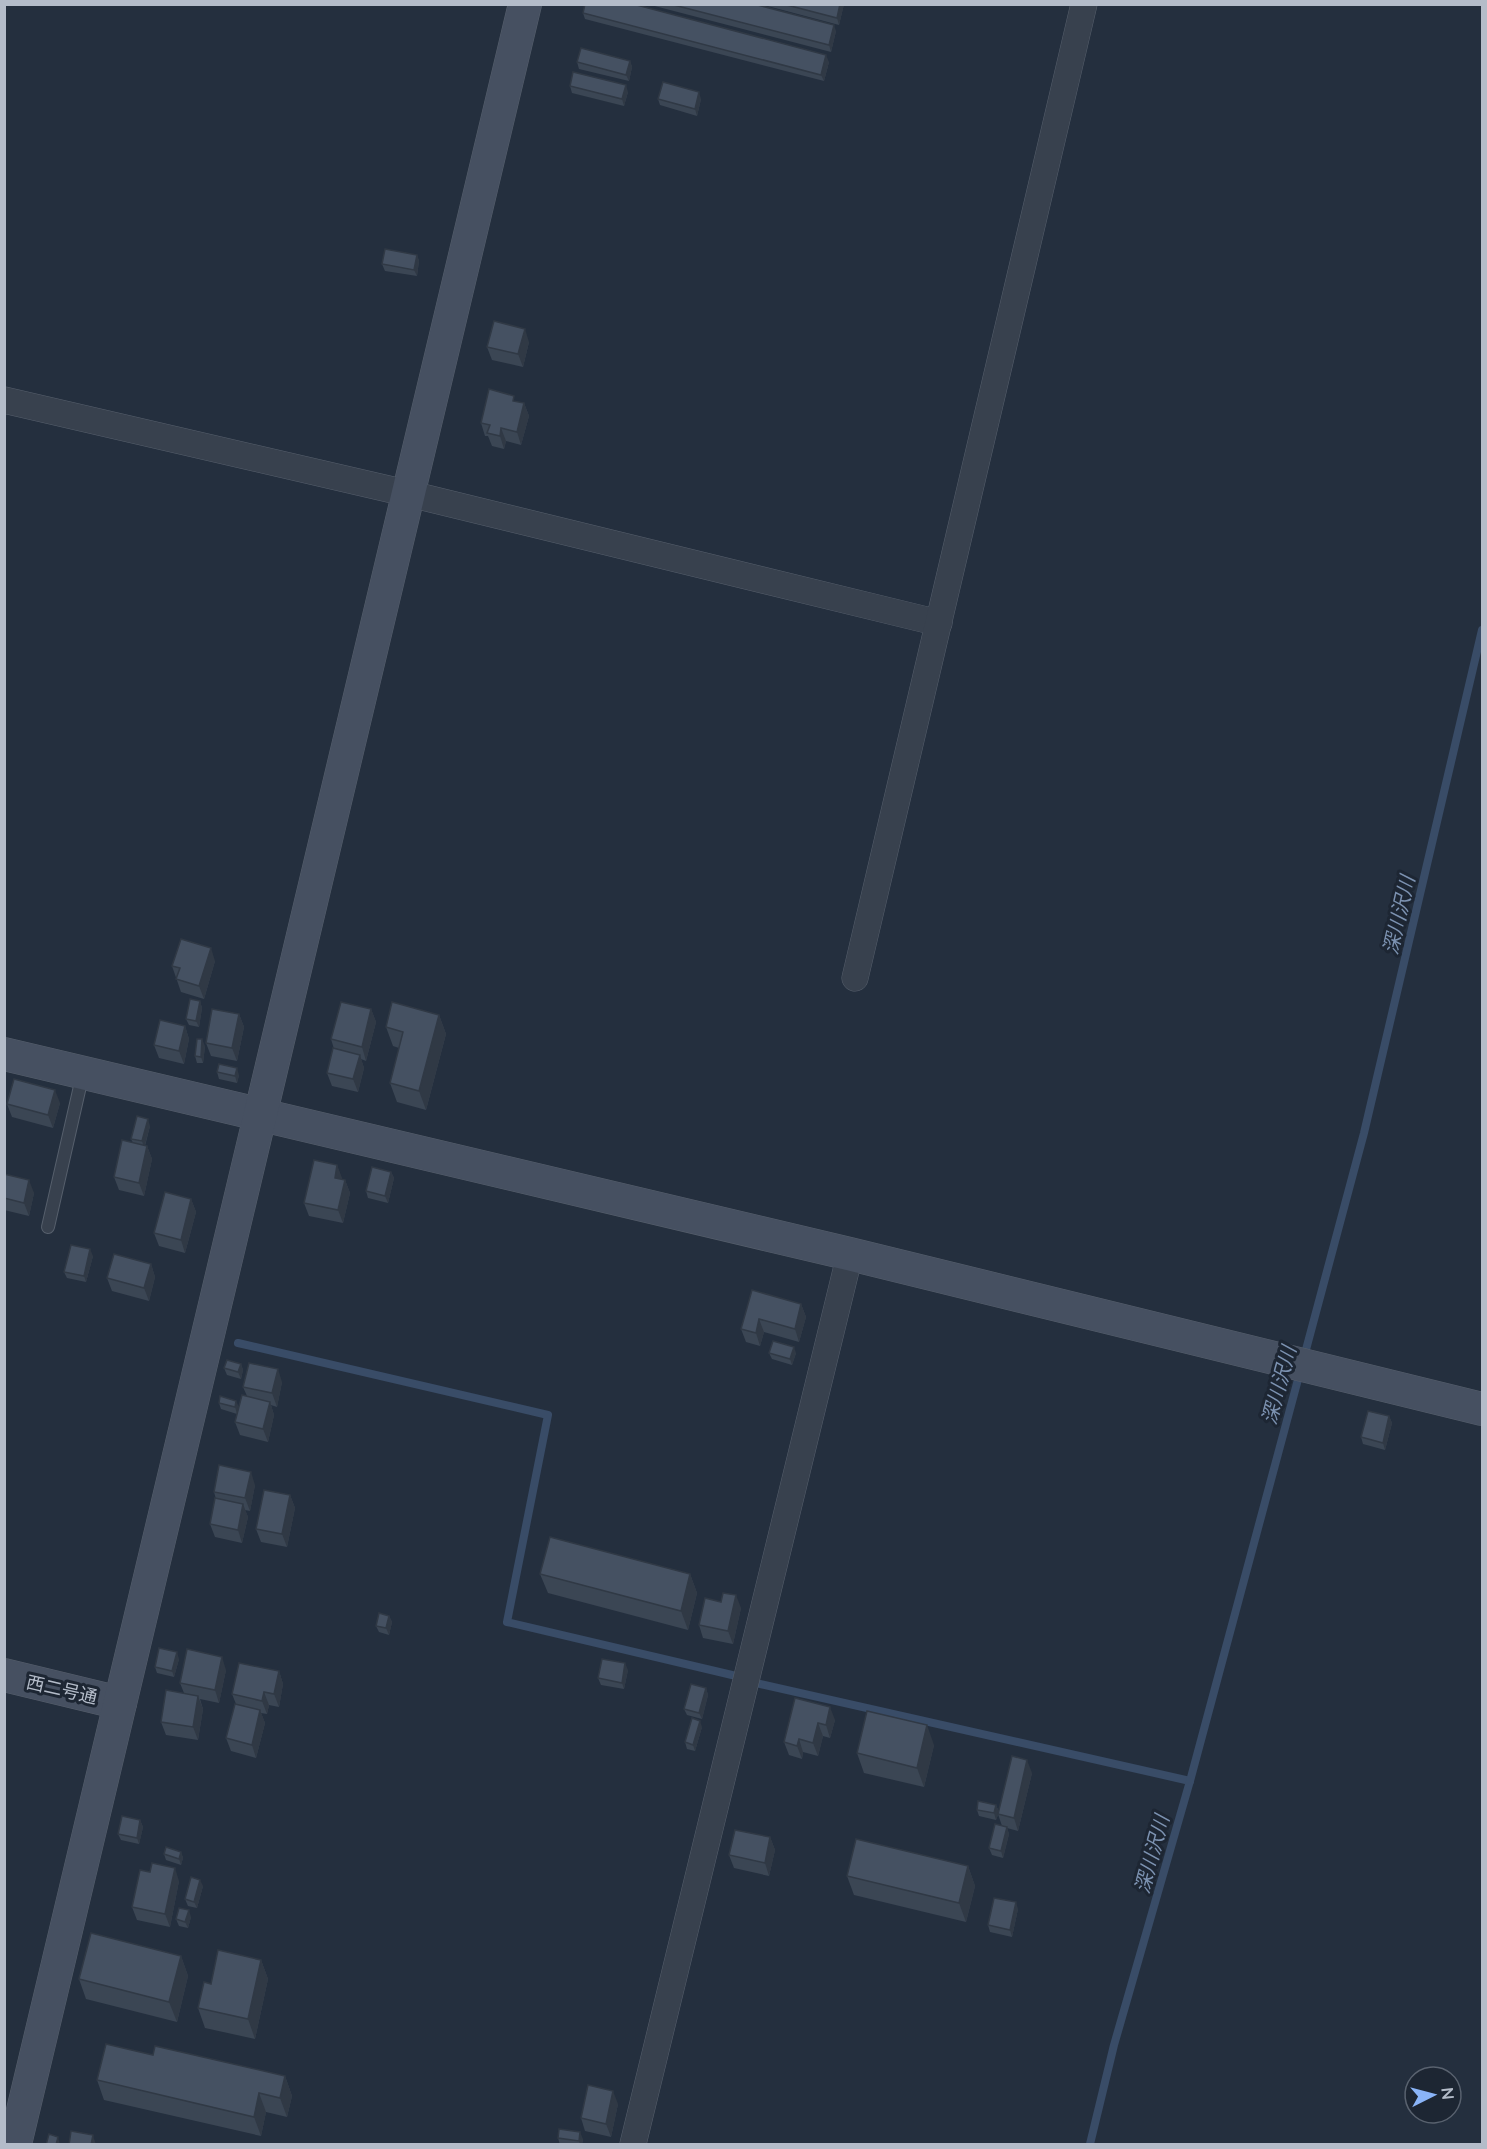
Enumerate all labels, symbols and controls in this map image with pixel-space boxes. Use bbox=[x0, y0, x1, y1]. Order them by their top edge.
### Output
water label: 深川沢川 bbox=[1377, 871, 1419, 957]
water label: 深川沢川 bbox=[1256, 1341, 1300, 1427]
street label: 西二号通 bbox=[24, 1670, 100, 1708]
water label: 深川沢川 bbox=[1129, 1810, 1173, 1896]
north arrow bbox=[1403, 2065, 1463, 2125]
text: N bbox=[1438, 2086, 1459, 2101]

